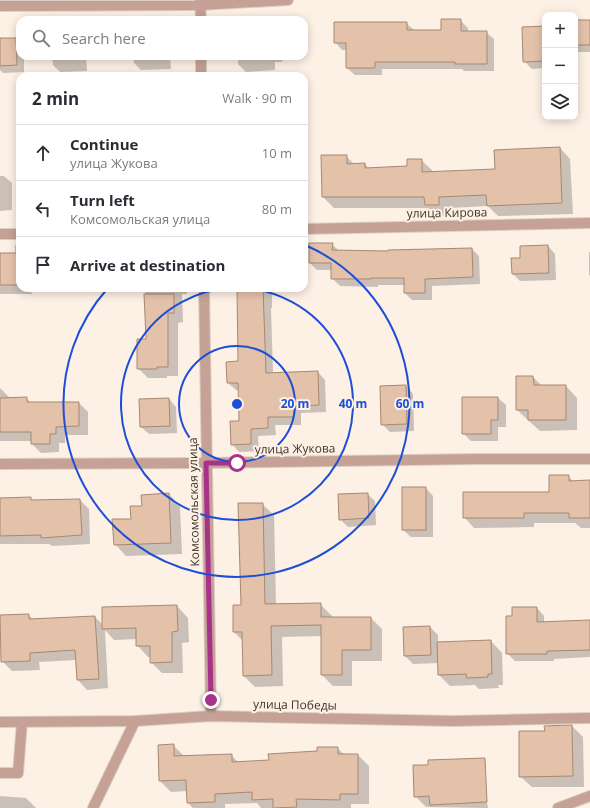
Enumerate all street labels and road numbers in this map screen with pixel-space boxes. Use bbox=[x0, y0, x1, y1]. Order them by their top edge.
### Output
street label: улица Кирова bbox=[406, 203, 488, 222]
street label: Комсомольская улица bbox=[184, 437, 203, 567]
street label: улица Жукова bbox=[254, 439, 336, 458]
street label: улица Победы bbox=[253, 695, 337, 714]

